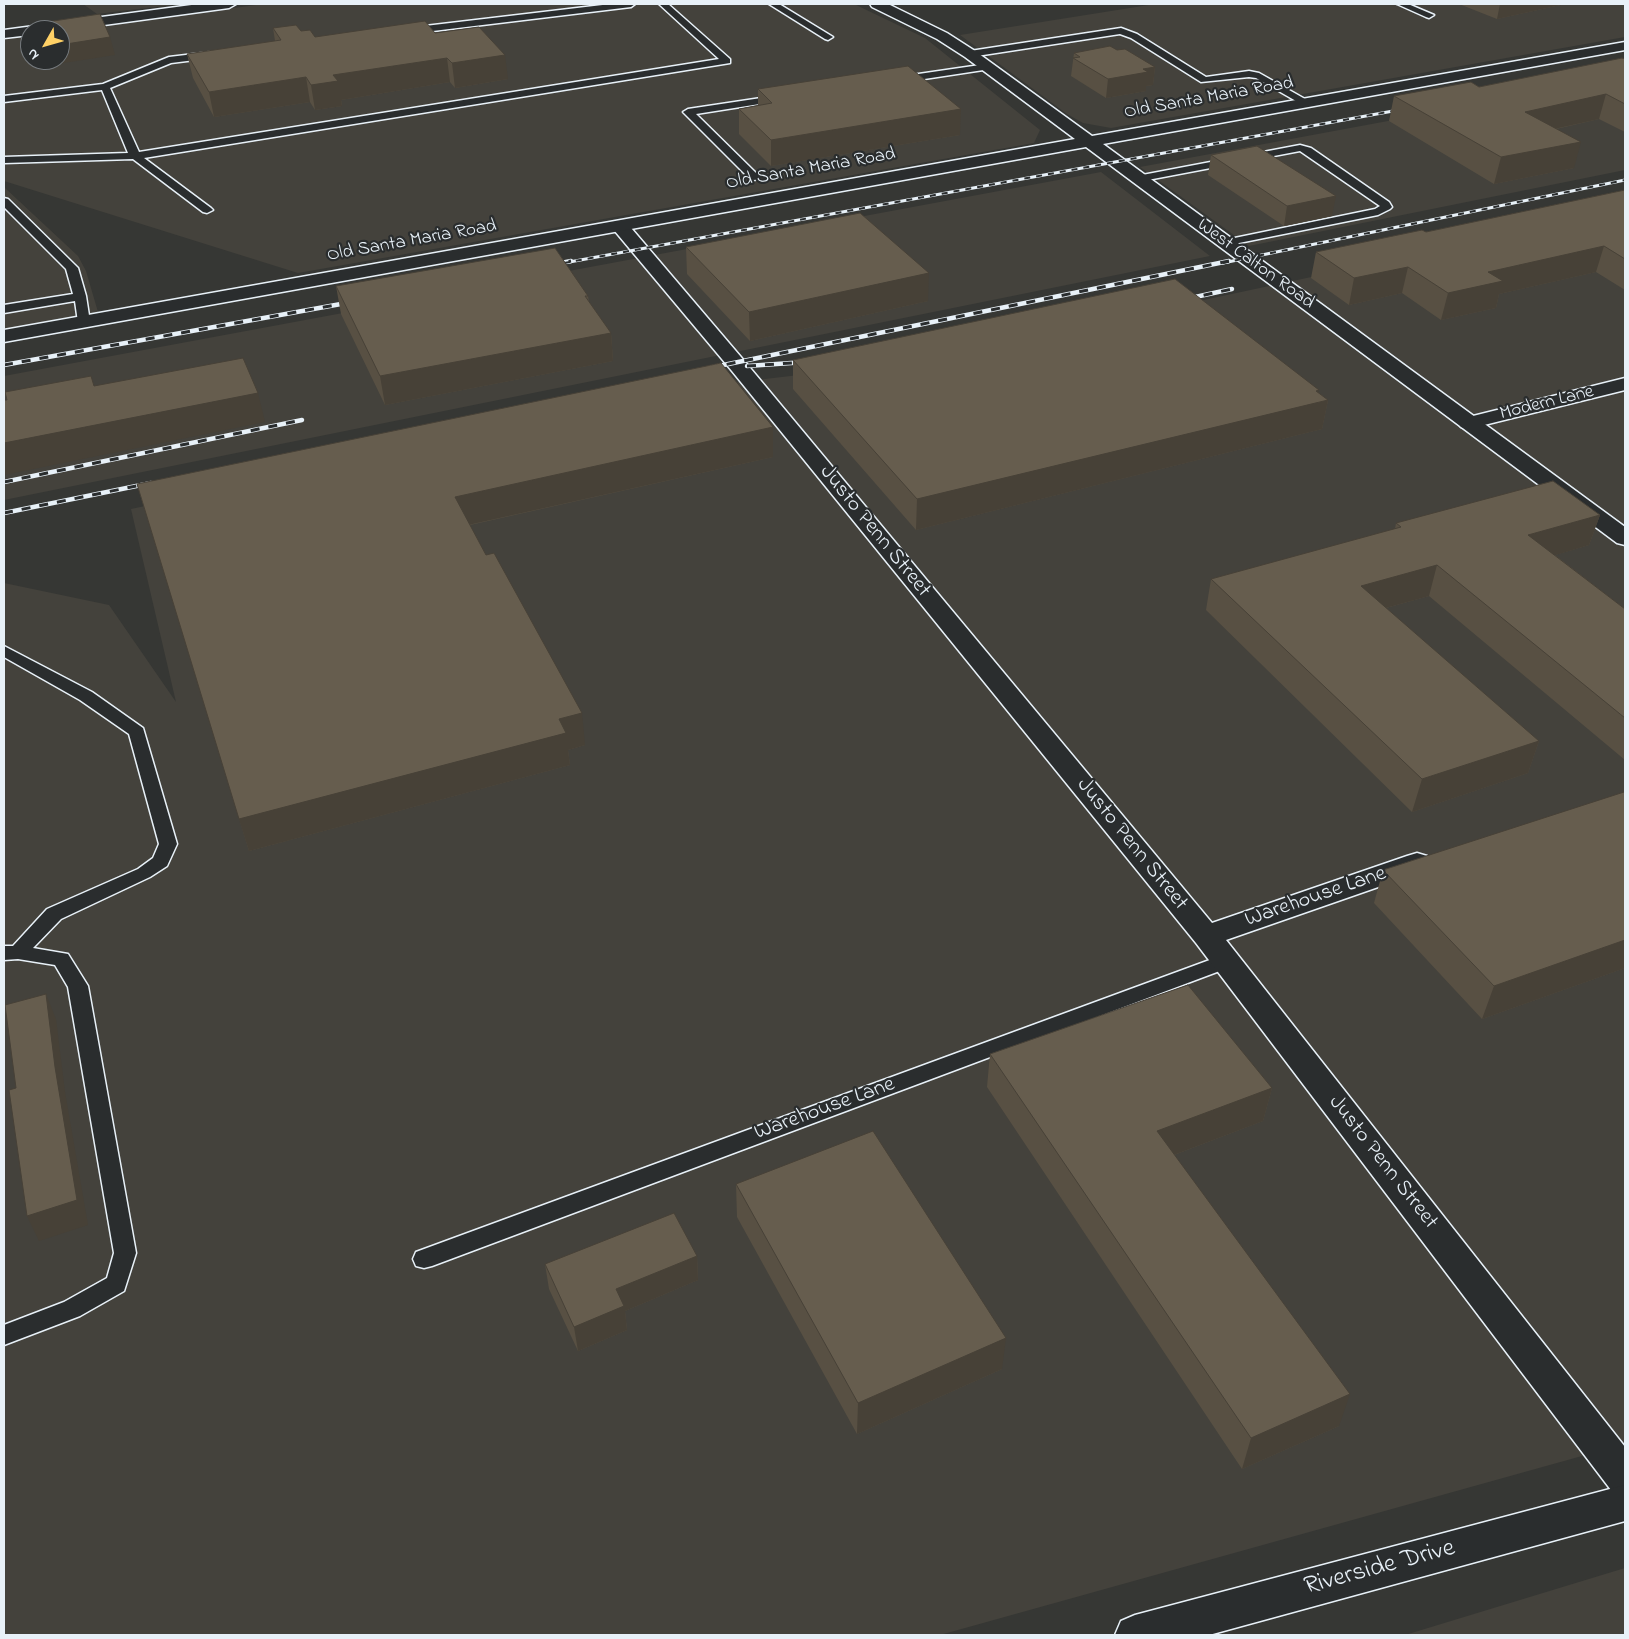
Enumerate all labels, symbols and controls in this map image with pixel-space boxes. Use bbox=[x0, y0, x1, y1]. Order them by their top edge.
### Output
north arrow bbox=[20, 20, 70, 70]
text: N bbox=[22, 44, 45, 64]
street label: Old Santa Maria Road bbox=[1122, 73, 1296, 125]
street label: Old Santa Maria Road bbox=[724, 144, 898, 196]
street label: West Calton Road bbox=[1192, 215, 1318, 315]
street label: Old Santa Maria Road bbox=[325, 216, 499, 268]
street label: Modern Lane bbox=[1498, 381, 1596, 427]
street label: Justo Penn Street bbox=[813, 460, 935, 604]
street label: Justo Penn Street bbox=[1070, 773, 1192, 917]
street label: Warehouse Lane bbox=[1242, 862, 1390, 934]
street label: Warehouse Lane bbox=[751, 1072, 899, 1148]
street label: Justo Penn Street bbox=[1322, 1091, 1442, 1235]
street label: Riverside Drive bbox=[1301, 1534, 1459, 1604]

